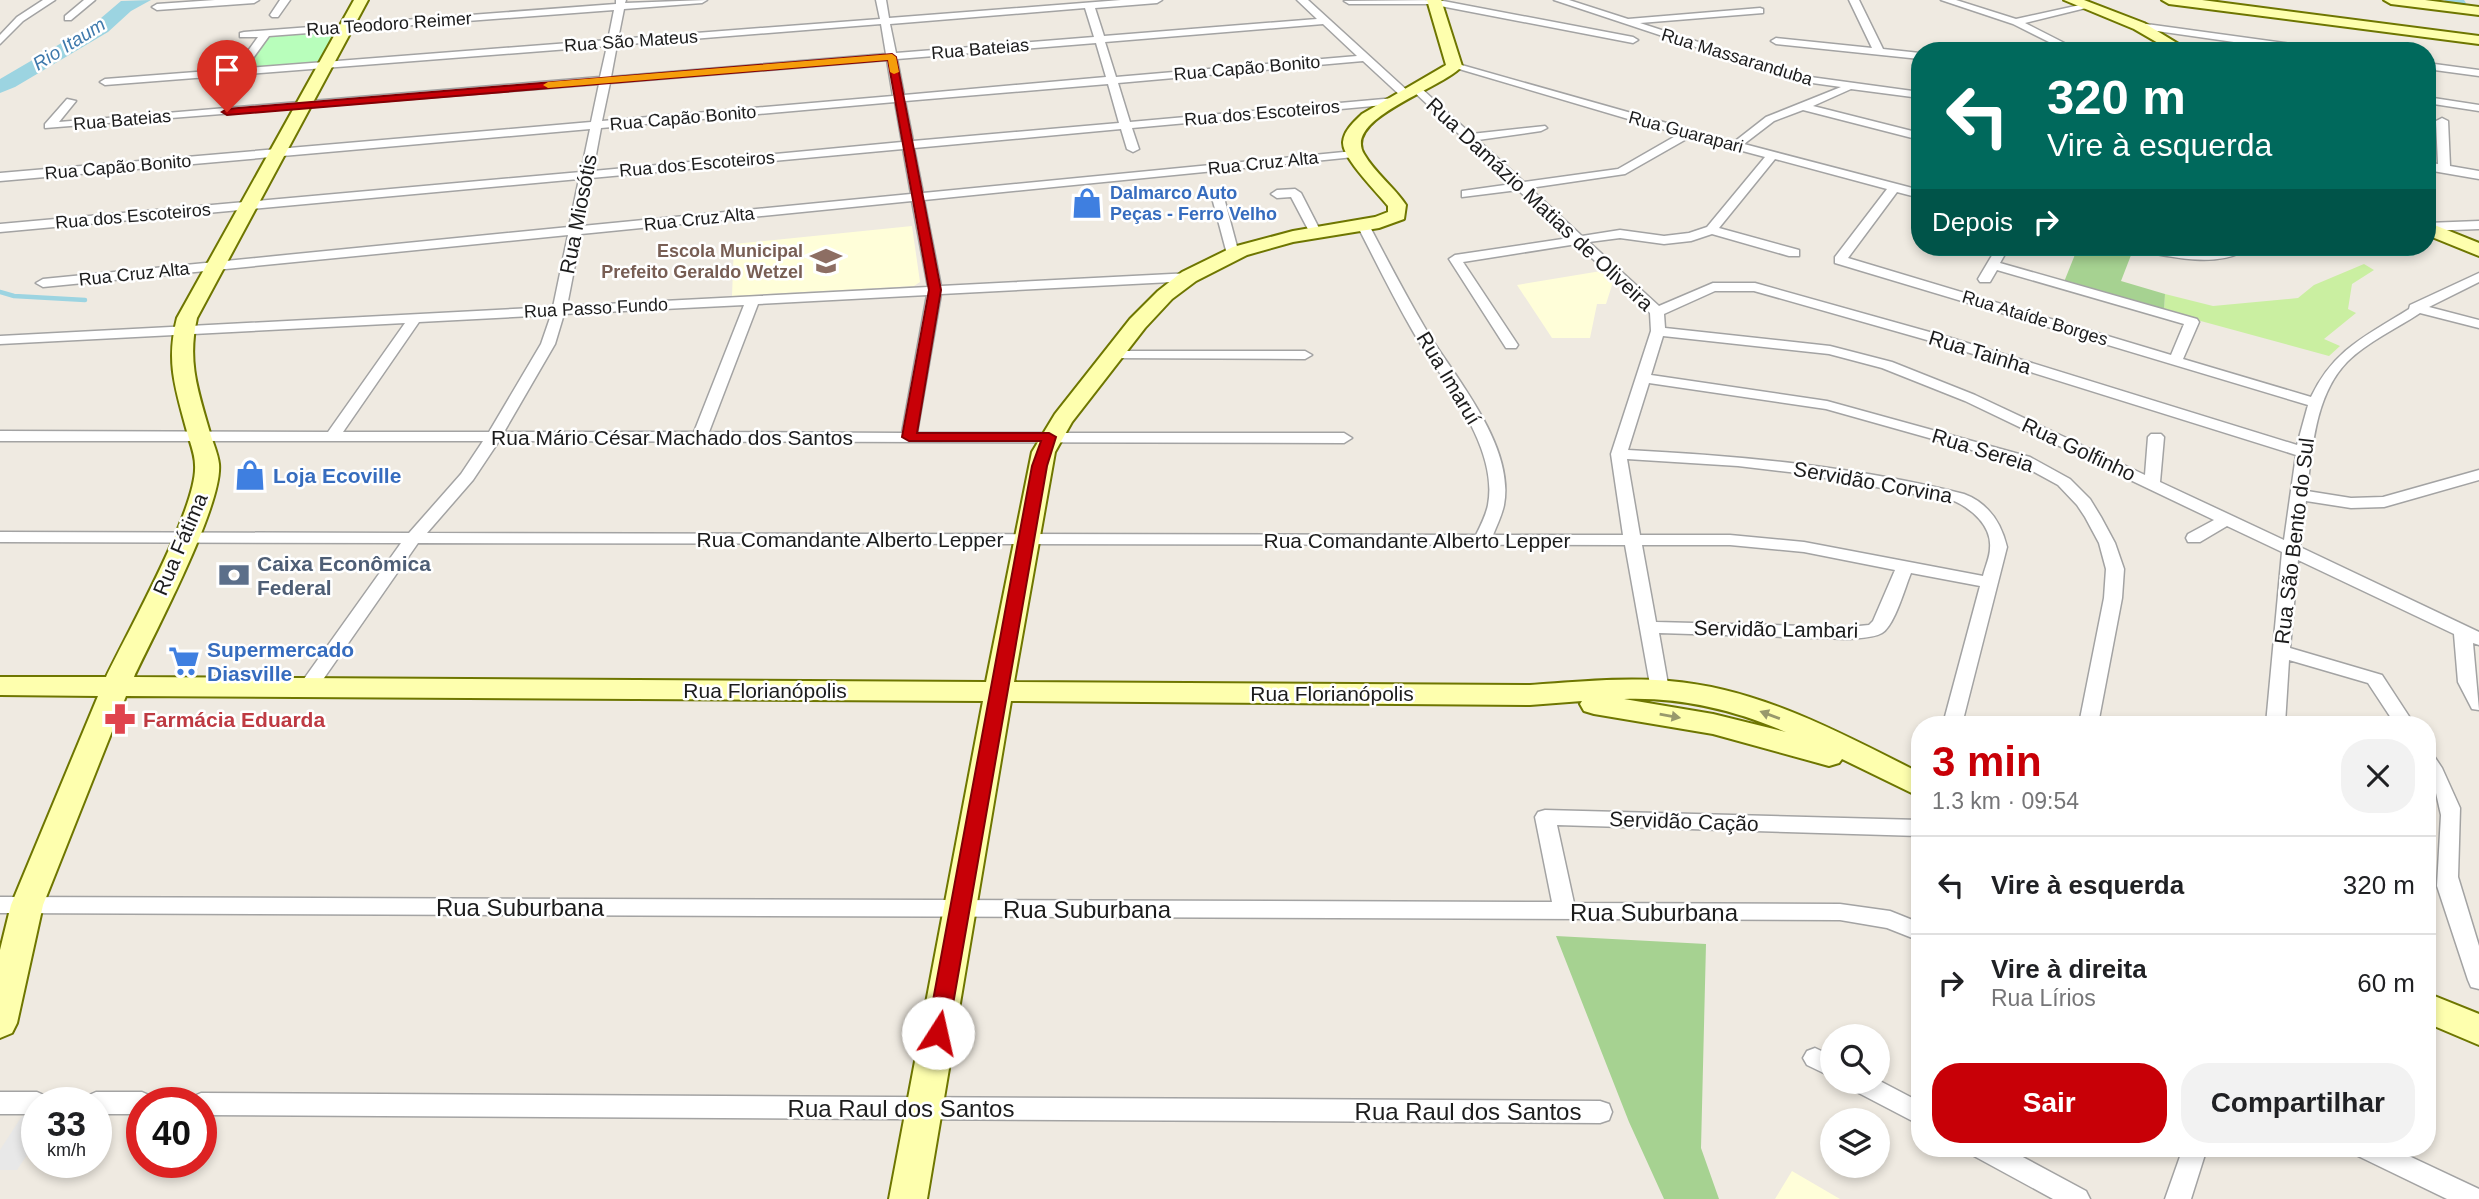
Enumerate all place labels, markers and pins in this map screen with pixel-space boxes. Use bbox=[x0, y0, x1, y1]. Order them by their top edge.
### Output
pin bbox=[197, 40, 257, 112]
place label: Dalmarco Auto Peças - Ferro Velho bbox=[1110, 183, 1277, 224]
shop icon: Dalmarco Auto Peças - Ferro Velho bbox=[1070, 186, 1104, 220]
place label: Escola Municipal Prefeito Geraldo Wetzel bbox=[601, 241, 803, 282]
school or university icon: Escola Municipal Prefeito Geraldo Wetzel bbox=[809, 244, 843, 278]
shop icon: Loja Ecoville bbox=[233, 458, 267, 492]
place label: Loja Ecoville bbox=[273, 464, 401, 487]
place label: Caixa Econômica Federal bbox=[257, 552, 431, 599]
bank icon: Caixa Econômica Federal bbox=[217, 558, 251, 592]
place label: Supermercado Diasville bbox=[207, 638, 354, 685]
supermarket icon: Supermercado Diasville bbox=[167, 644, 201, 678]
pharmacy icon: Farmácia Eduarda bbox=[103, 702, 137, 736]
place label: Farmácia Eduarda bbox=[143, 708, 325, 731]

